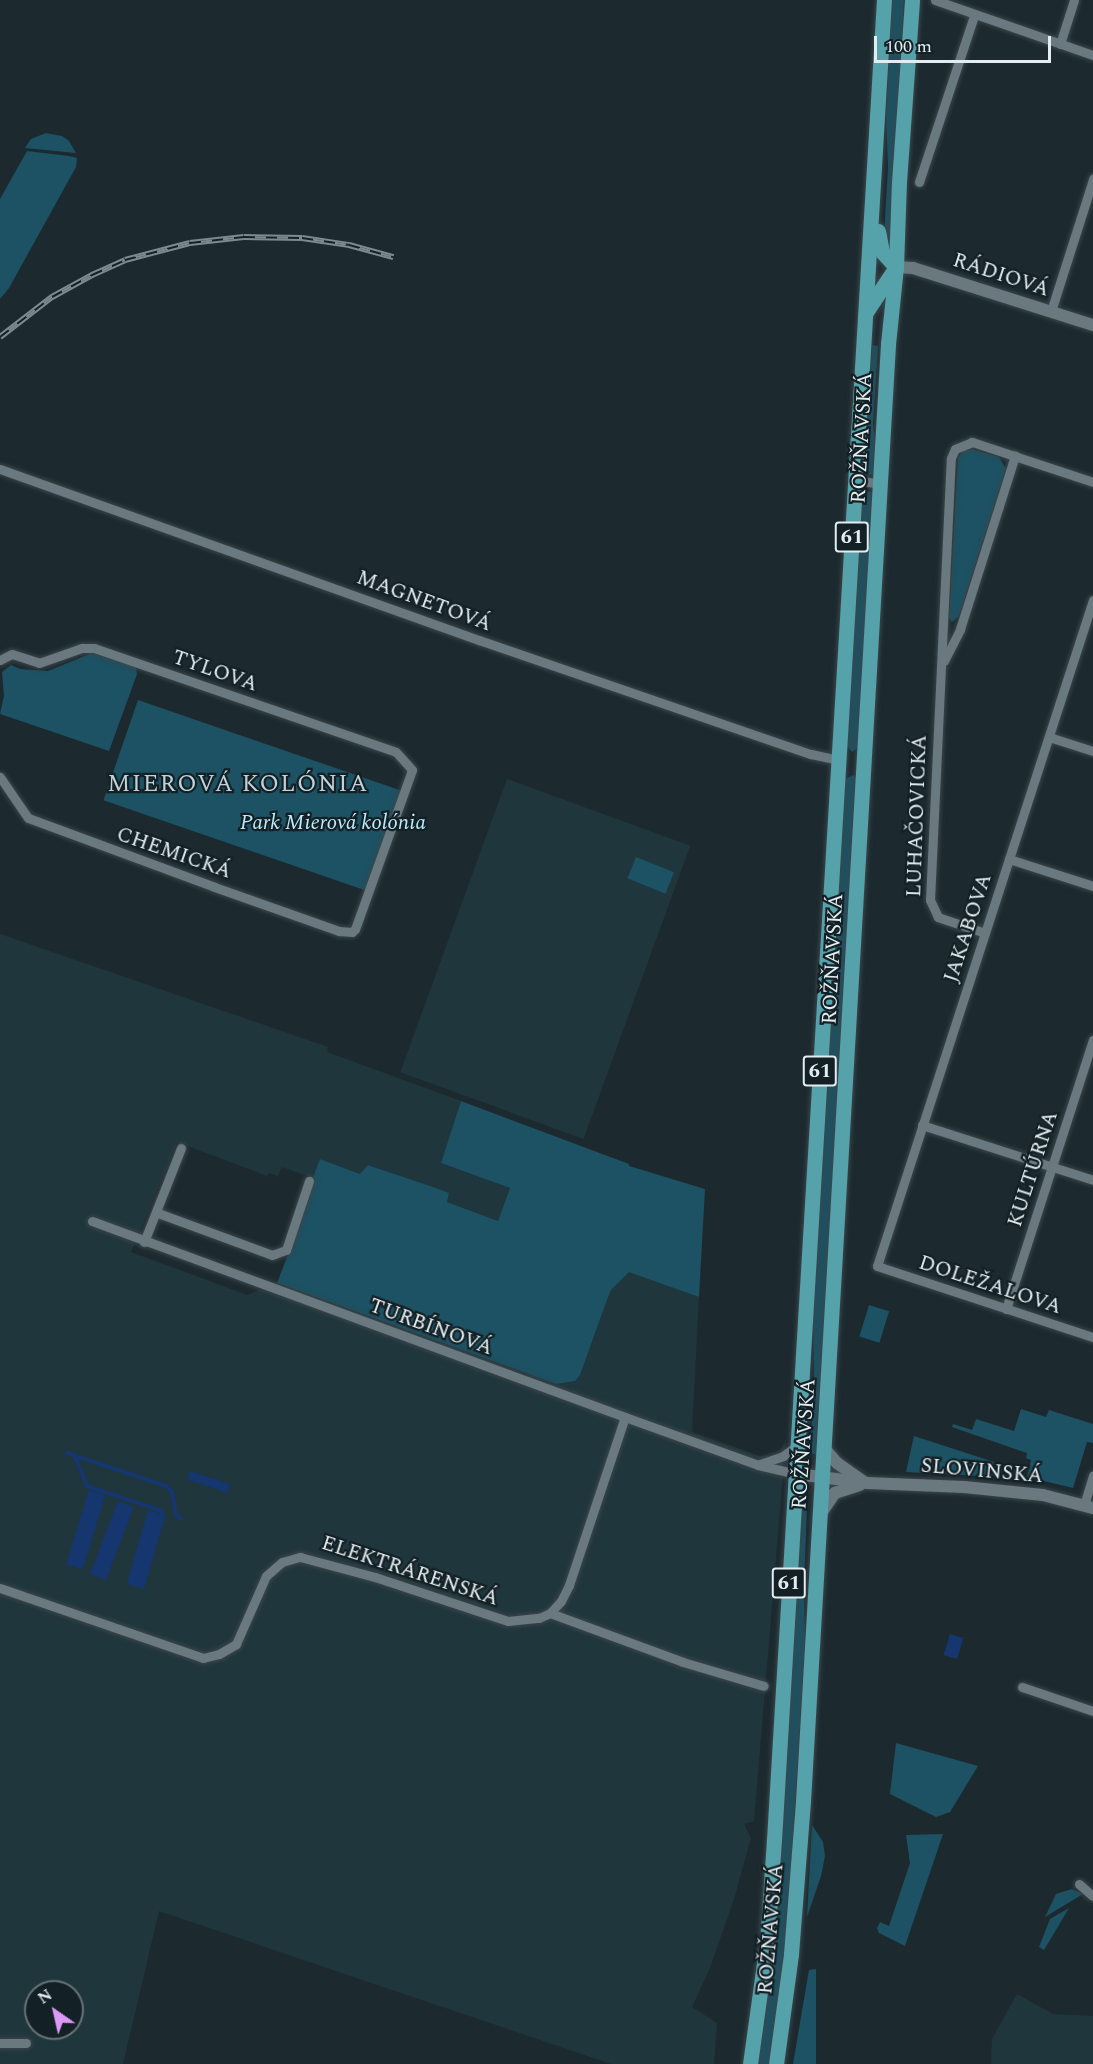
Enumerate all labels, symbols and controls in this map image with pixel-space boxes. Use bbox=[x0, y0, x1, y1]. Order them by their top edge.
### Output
scale bar bbox=[877, 24, 1054, 62]
text: 100 m bbox=[885, 33, 932, 60]
street label: RÁDIOVÁ bbox=[950, 248, 1052, 302]
street label: ROŽŇAVSKÁ bbox=[846, 372, 878, 504]
road number: 61 bbox=[834, 520, 870, 554]
street label: MAGNETOVÁ bbox=[353, 565, 495, 637]
street label: TYLOVA bbox=[169, 645, 261, 697]
street label: LUHAČOVICKÁ bbox=[902, 734, 932, 898]
district label: MIEROVÁ KOLÓNIA bbox=[107, 771, 369, 799]
park label: Park Mierová kolónia bbox=[240, 810, 426, 836]
street label: CHEMICKÁ bbox=[113, 822, 235, 884]
street label: JAKABOVA bbox=[939, 870, 997, 986]
street label: ROŽŇAVSKÁ bbox=[817, 893, 849, 1025]
road number: 61 bbox=[802, 1054, 838, 1088]
street label: KULTÚRNA bbox=[1002, 1108, 1064, 1230]
street label: DOLEŽALOVA bbox=[915, 1250, 1065, 1320]
street label: TURBÍNOVÁ bbox=[366, 1293, 496, 1361]
street label: ROŽŇAVSKÁ bbox=[787, 1378, 821, 1510]
street label: SLOVINSKÁ bbox=[920, 1453, 1044, 1489]
street label: ELEKTRÁRENSKÁ bbox=[318, 1530, 502, 1612]
road number: 61 bbox=[771, 1566, 807, 1600]
street label: ROŽŇAVSKÁ bbox=[753, 1863, 789, 1995]
north arrow bbox=[24, 1980, 84, 2040]
text: N bbox=[33, 1983, 57, 2010]

